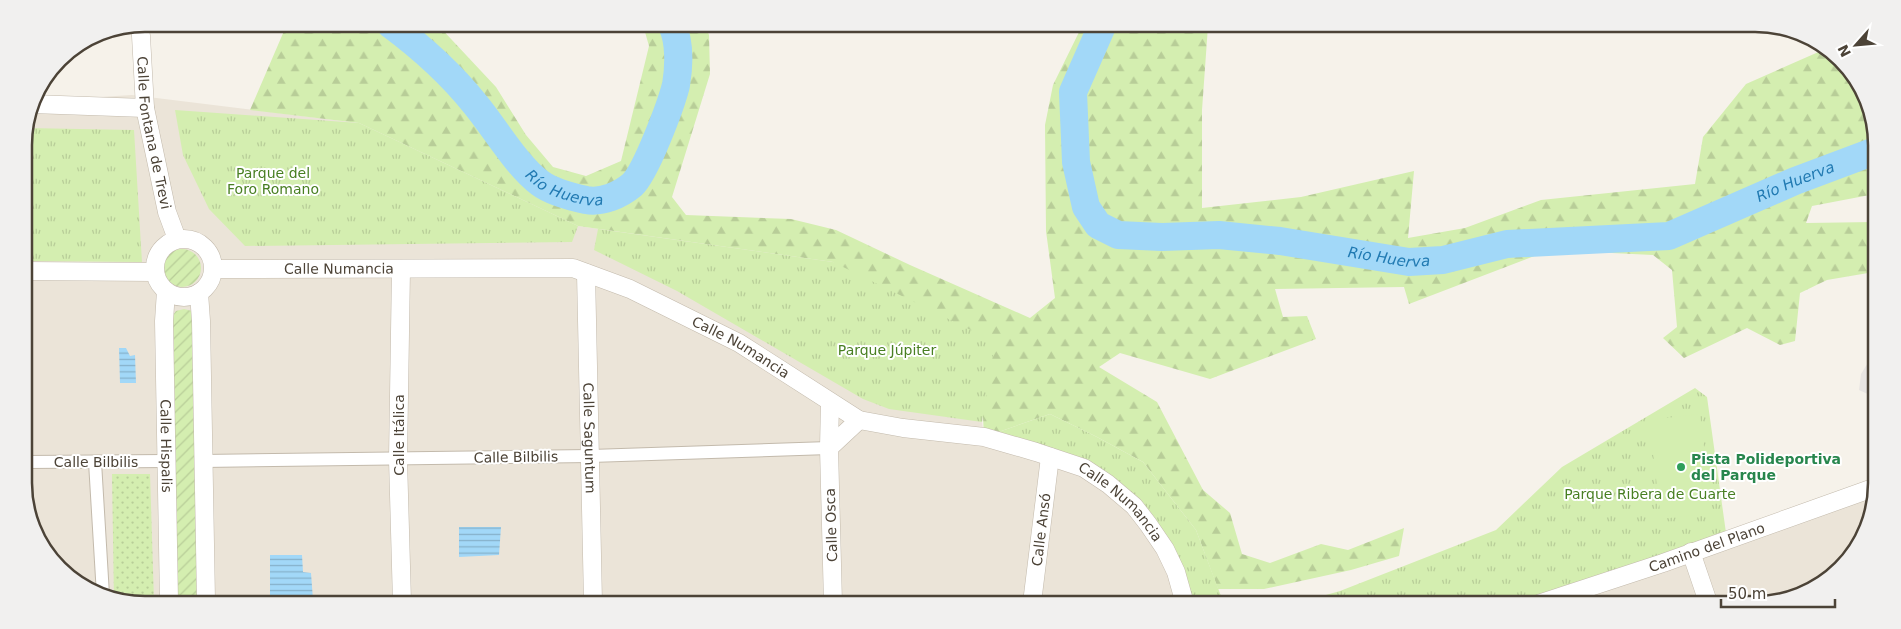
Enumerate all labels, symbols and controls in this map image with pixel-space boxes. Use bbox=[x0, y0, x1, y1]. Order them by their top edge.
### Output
north arrow bbox=[1831, 20, 1881, 70]
text: N bbox=[1835, 42, 1854, 60]
street label: Calle Fontana de Trevi bbox=[134, 56, 174, 211]
water label: Río Huerva bbox=[1753, 158, 1837, 206]
park label: Parque del Foro Romano bbox=[227, 165, 319, 197]
water label: Río Huerva bbox=[522, 166, 605, 210]
water label: Río Huerva bbox=[1347, 243, 1431, 272]
street label: Calle Numancia bbox=[284, 260, 394, 277]
street label: Calle Numancia bbox=[689, 313, 793, 381]
park label: Parque Júpiter bbox=[838, 342, 936, 358]
street label: Calle Saguntum bbox=[580, 382, 599, 494]
street label: Calle Itálica bbox=[391, 394, 407, 476]
street label: Calle Hispalis bbox=[157, 399, 175, 493]
street label: Calle Bilbilis bbox=[474, 448, 558, 466]
place label: Pista Polideportiva del Parque bbox=[1691, 451, 1841, 483]
street label: Calle Bilbilis bbox=[54, 454, 138, 470]
street label: Calle Numancia bbox=[1076, 459, 1165, 544]
marker: Pista Polideportiva del Parque bbox=[1675, 461, 1687, 473]
park label: Parque Ribera de Cuarte bbox=[1564, 486, 1736, 502]
street label: Calle Osca bbox=[822, 488, 840, 562]
street label: Calle Ansó bbox=[1029, 492, 1053, 567]
street label: Camino del Plano bbox=[1647, 519, 1767, 575]
scale bar bbox=[1721, 576, 1835, 608]
text: 50 m bbox=[1728, 585, 1766, 603]

